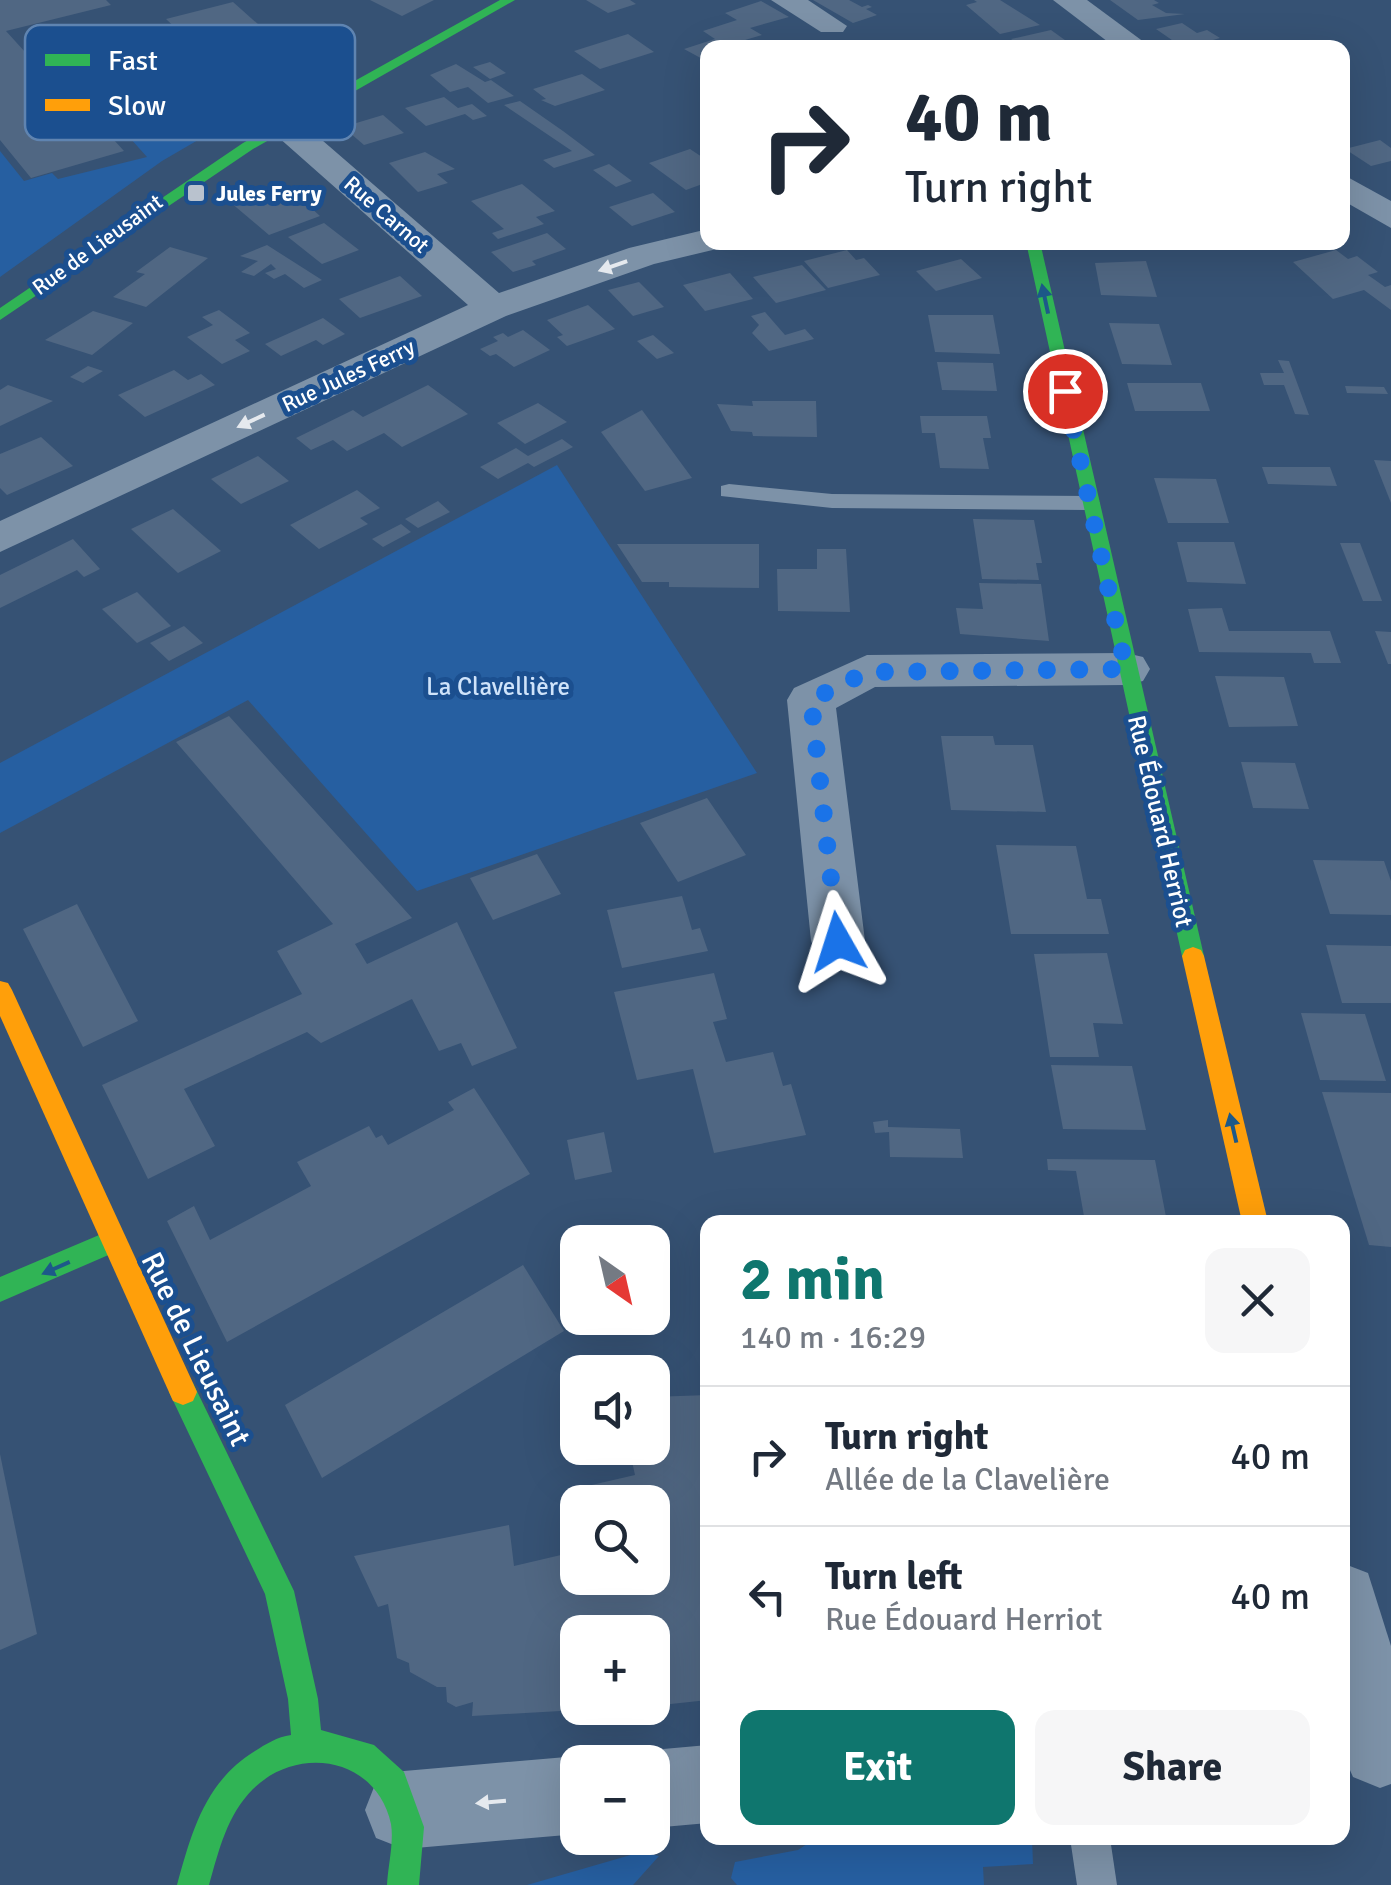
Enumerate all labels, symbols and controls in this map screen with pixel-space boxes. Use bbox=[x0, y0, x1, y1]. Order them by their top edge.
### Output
legend bbox=[25, 25, 355, 140]
text: Fast bbox=[108, 44, 158, 78]
text: 40 m bbox=[905, 74, 1053, 160]
icon: right bbox=[740, 80, 870, 210]
text: Slow bbox=[108, 89, 166, 123]
text: Turn right bbox=[905, 160, 1093, 215]
street label: Rue Carnot bbox=[339, 170, 435, 259]
place label: Jules Ferry bbox=[216, 180, 322, 207]
marker: Jules Ferry bbox=[185, 182, 207, 204]
street label: Rue de Lieusaint bbox=[27, 188, 168, 301]
one-way arrow bbox=[598, 259, 628, 274]
one-way arrow bbox=[1037, 283, 1052, 314]
street label: Rue Jules Ferry bbox=[278, 333, 419, 418]
pin bbox=[1023, 349, 1108, 434]
icon: arrive bbox=[1038, 364, 1093, 419]
one-way arrow bbox=[236, 412, 265, 429]
park label: La Clavellière bbox=[426, 671, 570, 702]
street label: Rue Édouard Herriot bbox=[1121, 712, 1200, 930]
position arrow bbox=[786, 890, 890, 994]
one-way arrow bbox=[1225, 1112, 1240, 1143]
north arrow bbox=[560, 1225, 670, 1335]
map controls bbox=[560, 1225, 670, 1855]
text: 2 min bbox=[740, 1243, 885, 1317]
street label: Rue de Lieusaint bbox=[133, 1246, 258, 1452]
button: close bbox=[1205, 1248, 1310, 1353]
one-way arrow bbox=[41, 1259, 70, 1276]
text: 140 m · 16:29 bbox=[740, 1318, 926, 1357]
button: sound bbox=[560, 1355, 670, 1465]
text: Turn right bbox=[825, 1413, 989, 1460]
icon: right bbox=[740, 1429, 795, 1484]
text: 40 m bbox=[1230, 1433, 1310, 1480]
text: Allée de la Clavelière bbox=[825, 1460, 1110, 1499]
button: search bbox=[560, 1485, 670, 1595]
text: Turn left bbox=[825, 1553, 963, 1600]
icon: left bbox=[740, 1569, 795, 1624]
text: 40 m bbox=[1230, 1573, 1310, 1620]
text: Rue Édouard Herriot bbox=[825, 1600, 1103, 1639]
button: + bbox=[560, 1615, 670, 1725]
button: Exit bbox=[740, 1710, 1015, 1825]
button: Share bbox=[1035, 1710, 1310, 1825]
button: − bbox=[560, 1745, 670, 1855]
one-way arrow bbox=[474, 1794, 506, 1810]

